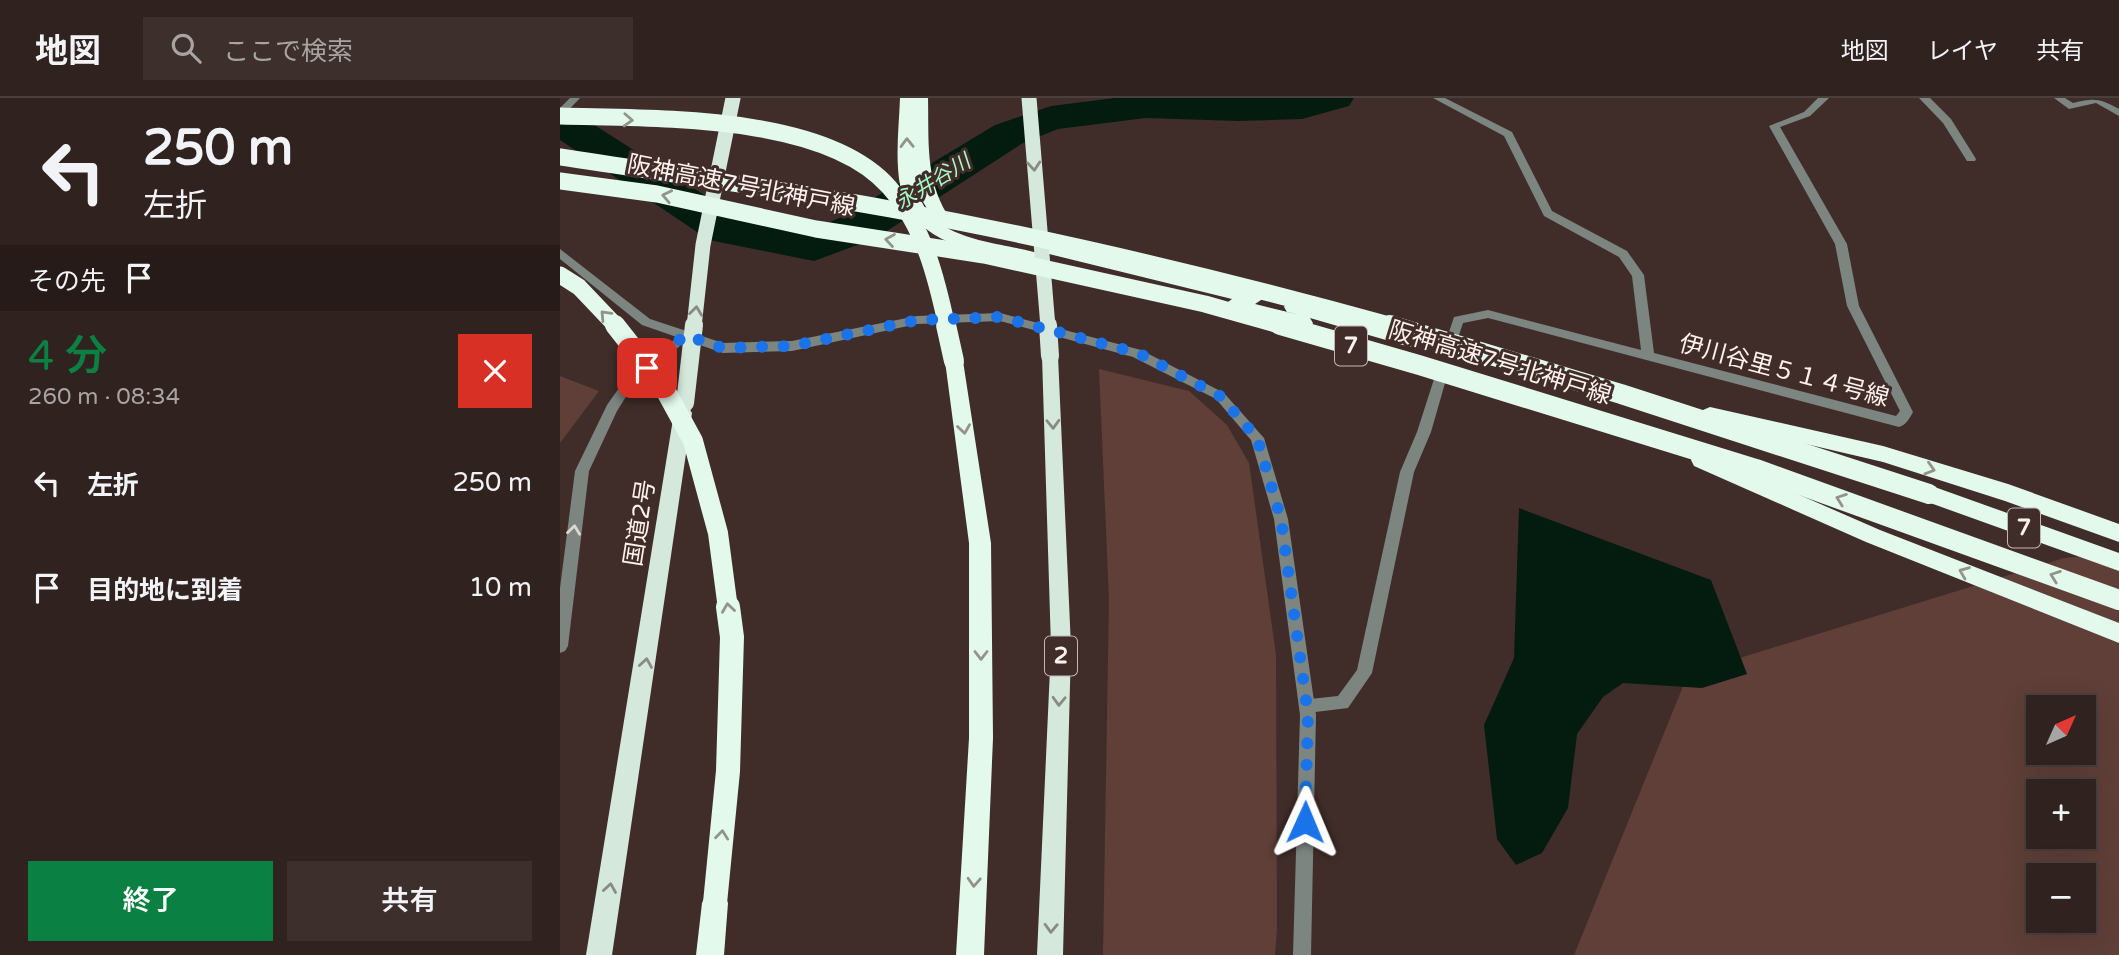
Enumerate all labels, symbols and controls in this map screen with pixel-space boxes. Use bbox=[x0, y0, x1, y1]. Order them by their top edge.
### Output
search box bbox=[143, 17, 633, 80]
icon: search bbox=[167, 29, 205, 67]
text: 地図 bbox=[35, 32, 101, 71]
text: ここで検索 bbox=[223, 36, 353, 67]
text: 地図 bbox=[1841, 37, 1889, 66]
text: レイヤ bbox=[1927, 37, 1998, 66]
text: 共有 bbox=[2036, 37, 2084, 66]
one-way arrow bbox=[623, 112, 634, 127]
text: 250 m bbox=[143, 119, 293, 178]
icon: left bbox=[28, 126, 119, 217]
one-way arrow bbox=[900, 137, 915, 148]
water label: 永井谷川 bbox=[891, 148, 977, 215]
street label: 阪神高速7号北神戸線 bbox=[625, 150, 857, 222]
one-way arrow bbox=[1026, 161, 1041, 172]
text: 左折 bbox=[143, 187, 207, 225]
one-way arrow bbox=[661, 190, 673, 205]
one-way arrow bbox=[884, 233, 896, 248]
icon: arrive bbox=[120, 259, 158, 297]
text: その先 bbox=[28, 266, 106, 297]
one-way arrow bbox=[688, 305, 703, 317]
one-way arrow bbox=[601, 310, 614, 323]
street label: 阪神高速7号北神戸線 bbox=[1385, 315, 1615, 411]
road number: 7 bbox=[1335, 327, 1367, 366]
street label: 伊川谷里５１４号線 bbox=[1676, 329, 1892, 413]
text: 4 分 bbox=[28, 331, 107, 382]
button: close bbox=[458, 334, 532, 408]
pin bbox=[617, 338, 677, 398]
icon: arrive bbox=[628, 349, 666, 387]
text: 260 m · 08:34 bbox=[28, 383, 180, 411]
one-way arrow bbox=[1045, 419, 1060, 430]
one-way arrow bbox=[956, 423, 971, 435]
one-way arrow bbox=[1924, 461, 1936, 476]
icon: left bbox=[28, 464, 66, 502]
text: 250 m bbox=[452, 467, 532, 498]
text: 左折 bbox=[87, 470, 139, 501]
street label: 国道2号 bbox=[619, 478, 661, 568]
one-way arrow bbox=[1835, 493, 1847, 507]
road number: 7 bbox=[2008, 508, 2040, 548]
one-way arrow bbox=[567, 524, 582, 536]
one-way arrow bbox=[1959, 567, 1971, 581]
icon: arrive bbox=[28, 569, 66, 607]
one-way arrow bbox=[2050, 570, 2062, 584]
text: 10 m bbox=[469, 572, 532, 603]
text: 目的地に到着 bbox=[87, 575, 243, 606]
one-way arrow bbox=[721, 602, 736, 614]
road number: 2 bbox=[1045, 636, 1077, 676]
one-way arrow bbox=[973, 650, 989, 661]
one-way arrow bbox=[638, 657, 653, 669]
north arrow bbox=[2026, 695, 2096, 765]
map controls bbox=[2026, 695, 2096, 933]
one-way arrow bbox=[1052, 696, 1067, 707]
button: + bbox=[2026, 779, 2096, 849]
position arrow bbox=[1268, 785, 1342, 859]
one-way arrow bbox=[714, 829, 729, 840]
button: 終了 bbox=[28, 861, 273, 941]
button: 共有 bbox=[287, 861, 532, 941]
button: − bbox=[2026, 863, 2096, 933]
one-way arrow bbox=[967, 877, 982, 888]
one-way arrow bbox=[602, 882, 617, 894]
one-way arrow bbox=[1043, 923, 1059, 934]

